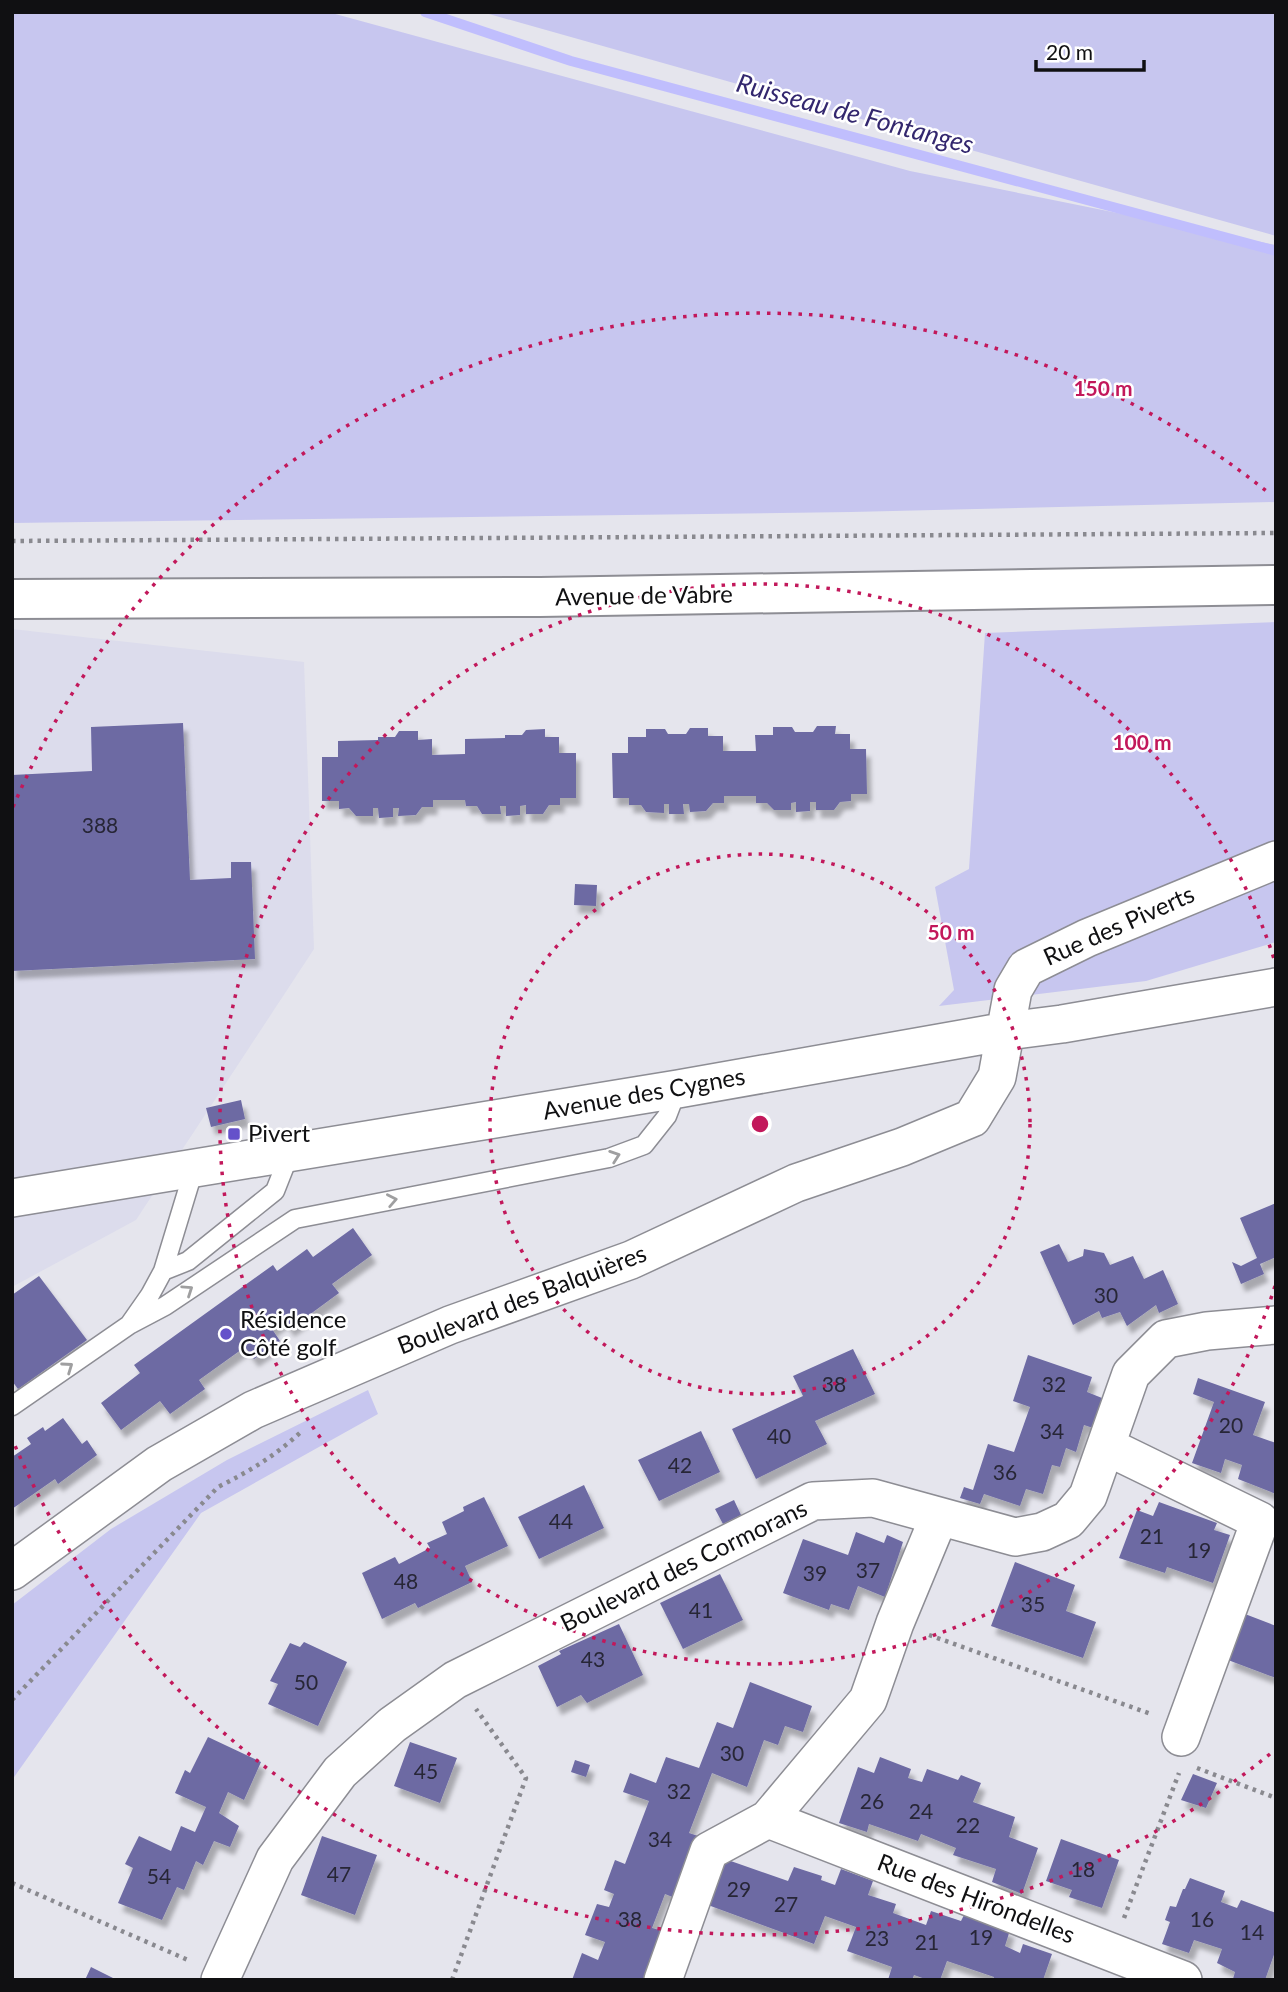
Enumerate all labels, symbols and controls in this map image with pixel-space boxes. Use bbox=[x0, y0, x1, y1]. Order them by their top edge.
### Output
scale bar bbox=[1036, 28, 1144, 72]
text: 20 m bbox=[1046, 39, 1093, 64]
water label: Ruisseau de Fontanges bbox=[733, 66, 977, 160]
text: 150 m bbox=[1073, 375, 1133, 400]
street label: Avenue de Vabre bbox=[555, 578, 733, 611]
text: 100 m bbox=[1112, 729, 1172, 754]
house number: 388 bbox=[82, 812, 118, 837]
street label: Rue des Piverts bbox=[1039, 878, 1198, 971]
text: 50 m bbox=[927, 919, 975, 944]
street label: Avenue des Cygnes bbox=[540, 1060, 747, 1125]
centre of rings bbox=[748, 1112, 772, 1136]
place label: Pivert bbox=[248, 1118, 311, 1147]
marker: Pivert bbox=[226, 1126, 242, 1142]
one-way arrow bbox=[608, 1150, 620, 1164]
one-way arrow bbox=[386, 1194, 398, 1209]
street label: Boulevard des Balquières bbox=[393, 1238, 650, 1360]
house number: 30 bbox=[1094, 1282, 1118, 1307]
one-way arrow bbox=[180, 1286, 193, 1299]
place label: Résidence Côté golf bbox=[240, 1304, 347, 1361]
marker: Résidence Côté golf bbox=[218, 1326, 234, 1342]
one-way arrow bbox=[60, 1363, 73, 1375]
house number: 38 bbox=[822, 1371, 846, 1396]
house number: 32 bbox=[1042, 1371, 1066, 1396]
house number: 20 bbox=[1219, 1412, 1243, 1437]
house number: 34 bbox=[1040, 1418, 1064, 1443]
house number: 40 bbox=[767, 1423, 791, 1448]
house number: 42 bbox=[668, 1452, 692, 1477]
house number: 36 bbox=[993, 1459, 1017, 1484]
street label: Boulevard des Cormorans bbox=[555, 1492, 811, 1637]
house number: 44 bbox=[549, 1508, 573, 1533]
house number: 21 bbox=[1140, 1523, 1164, 1548]
house number: 19 bbox=[1187, 1537, 1211, 1562]
house number: 37 bbox=[856, 1557, 880, 1582]
house number: 39 bbox=[803, 1560, 827, 1585]
house number: 48 bbox=[394, 1568, 418, 1593]
house number: 35 bbox=[1021, 1591, 1045, 1616]
house number: 41 bbox=[689, 1597, 713, 1622]
house number: 43 bbox=[581, 1646, 605, 1671]
house number: 50 bbox=[294, 1669, 318, 1694]
house number: 30 bbox=[720, 1740, 744, 1765]
house number: 45 bbox=[414, 1758, 438, 1783]
house number: 32 bbox=[667, 1778, 691, 1803]
house number: 26 bbox=[860, 1788, 884, 1813]
house number: 24 bbox=[909, 1798, 933, 1823]
house number: 22 bbox=[956, 1812, 980, 1837]
house number: 34 bbox=[648, 1826, 672, 1851]
street label: Rue des Hirondelles bbox=[874, 1847, 1079, 1949]
house number: 18 bbox=[1071, 1856, 1095, 1881]
house number: 47 bbox=[327, 1861, 351, 1886]
house number: 54 bbox=[147, 1863, 171, 1888]
house number: 29 bbox=[727, 1876, 751, 1901]
house number: 27 bbox=[774, 1891, 798, 1916]
house number: 38 bbox=[618, 1906, 642, 1931]
house number: 16 bbox=[1190, 1906, 1214, 1931]
house number: 14 bbox=[1240, 1919, 1264, 1944]
house number: 19 bbox=[969, 1924, 993, 1949]
house number: 23 bbox=[865, 1925, 889, 1950]
house number: 21 bbox=[915, 1929, 939, 1954]

